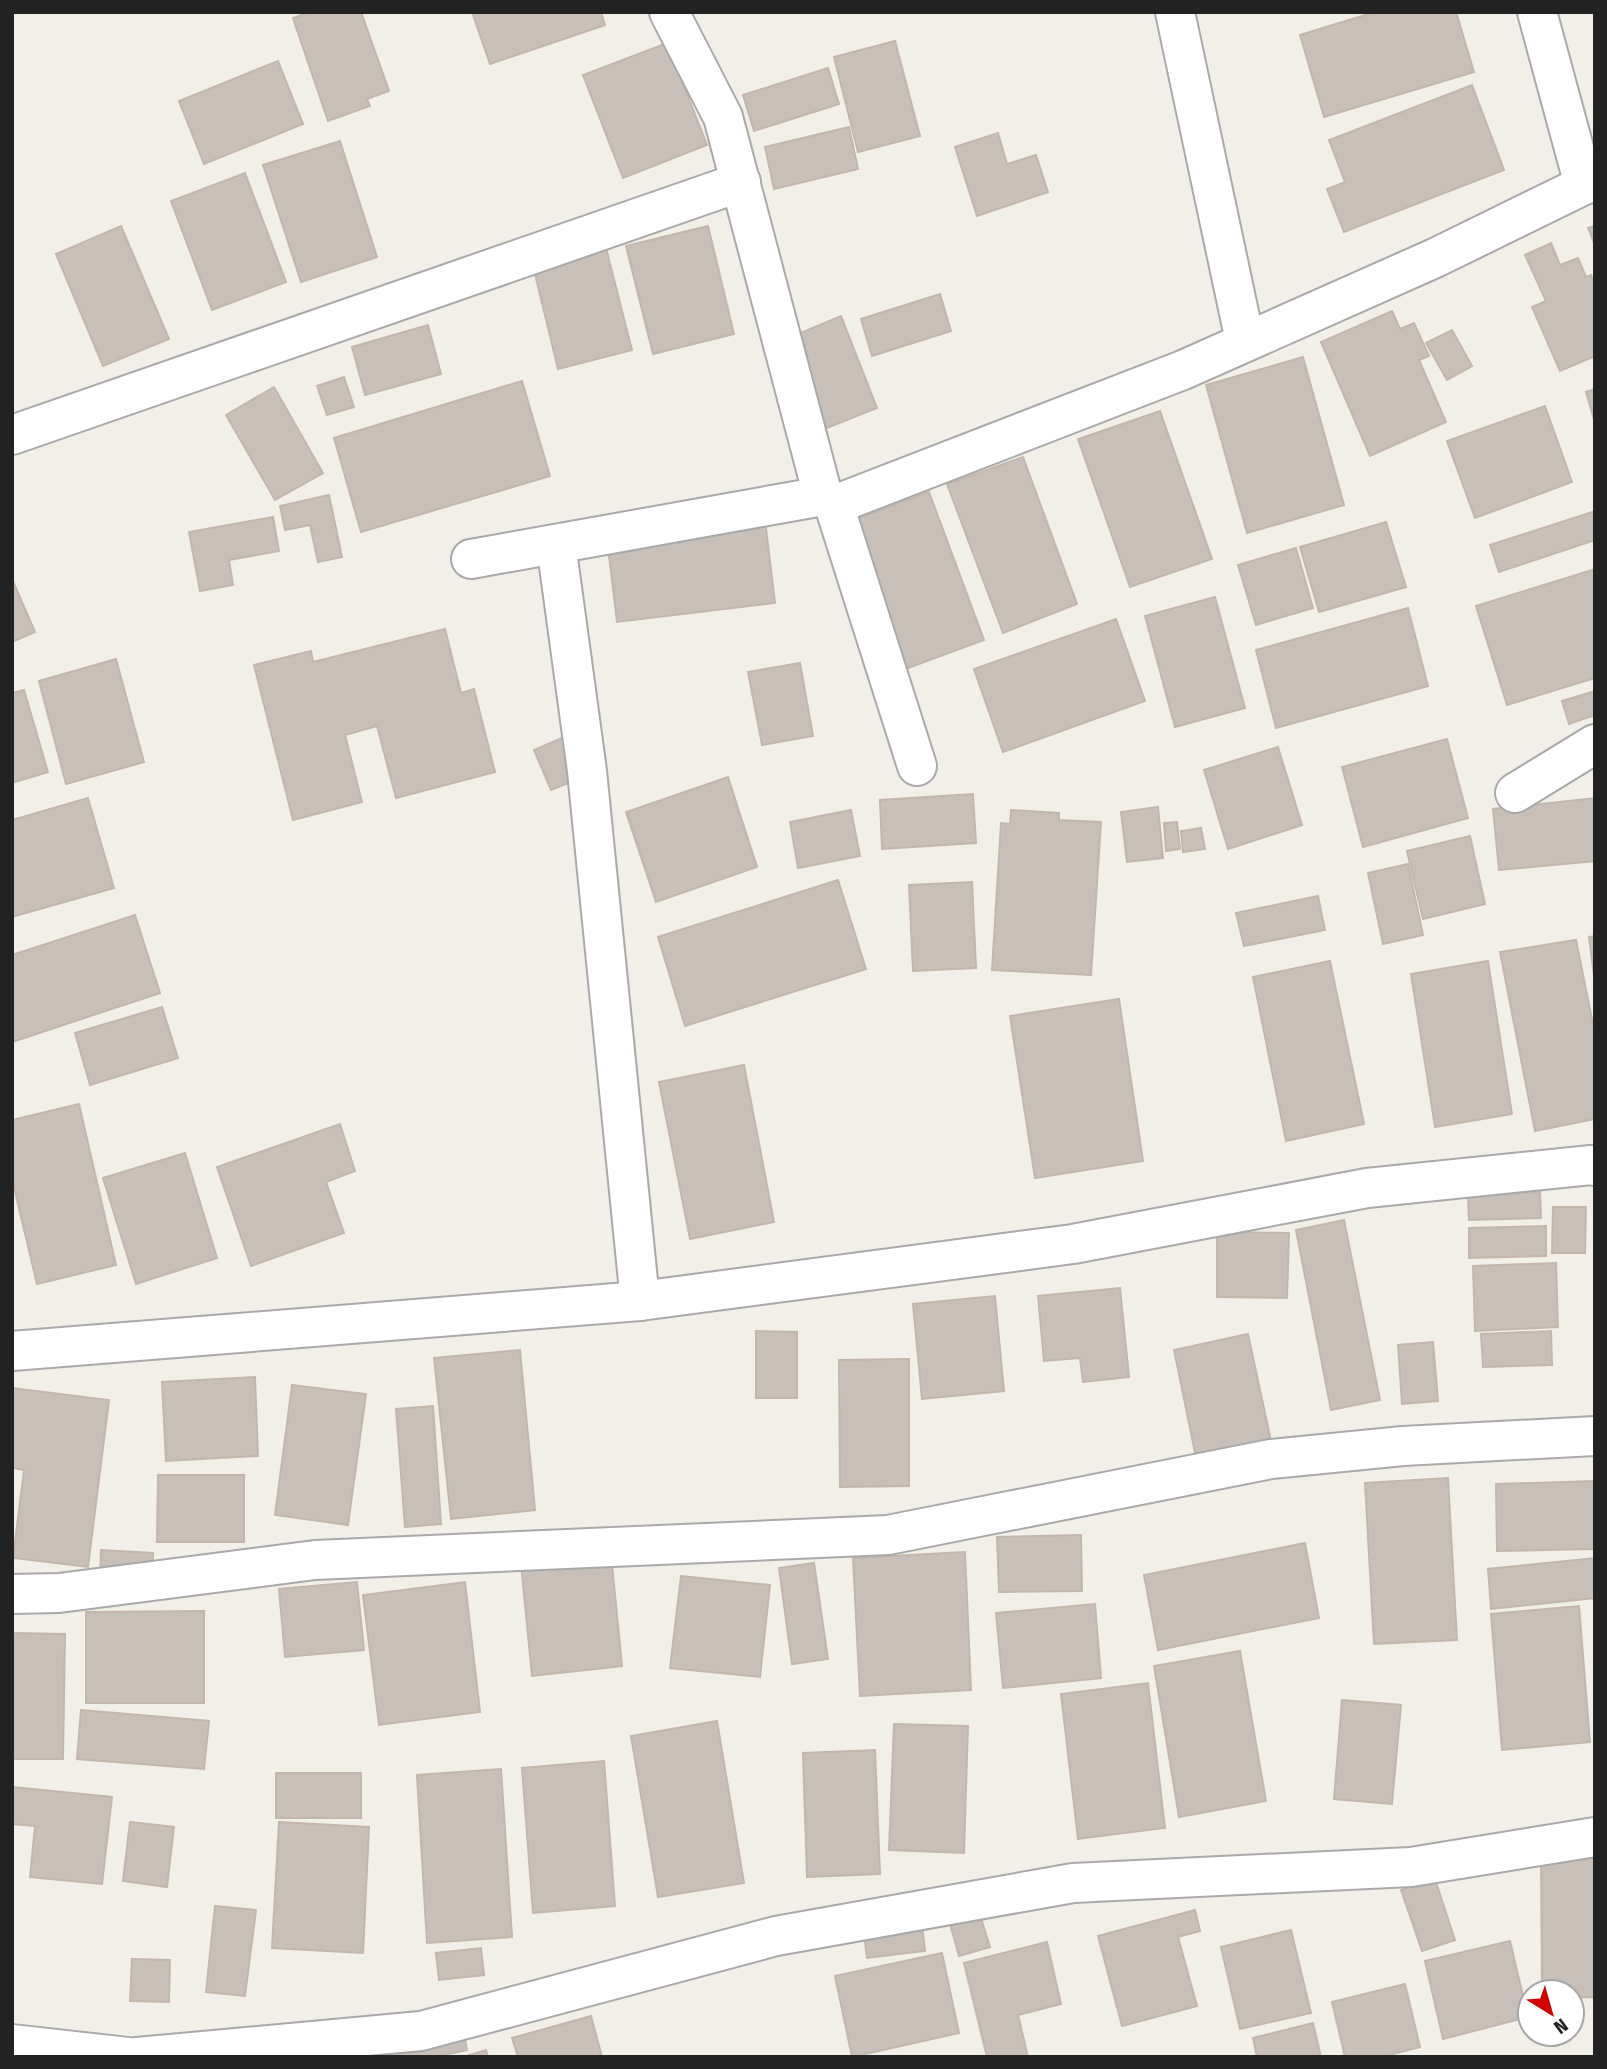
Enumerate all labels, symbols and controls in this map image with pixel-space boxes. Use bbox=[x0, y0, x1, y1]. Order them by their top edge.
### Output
north arrow bbox=[1516, 1978, 1586, 2048]
text: N bbox=[1549, 2014, 1572, 2039]

